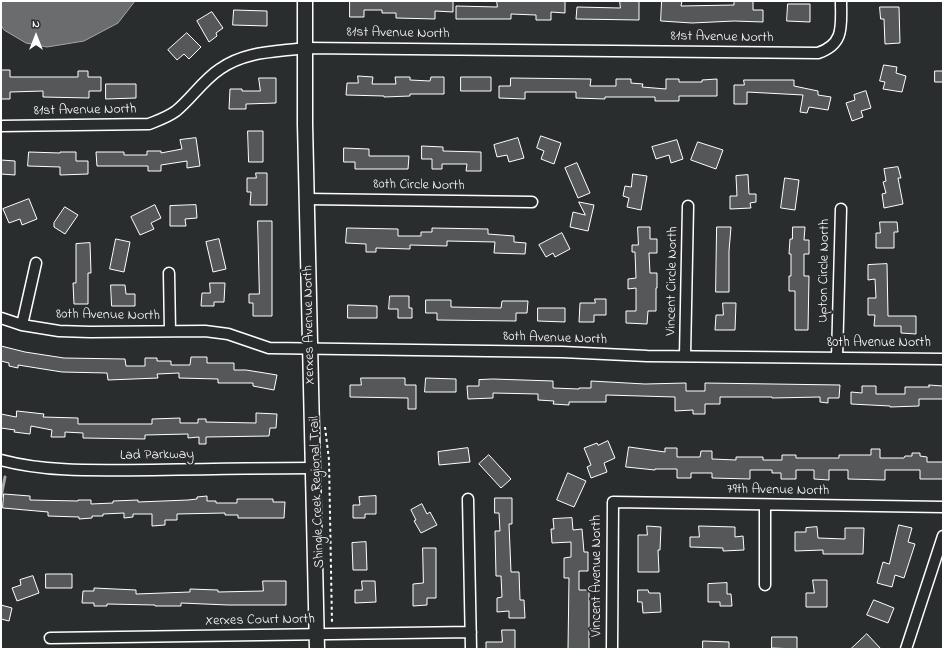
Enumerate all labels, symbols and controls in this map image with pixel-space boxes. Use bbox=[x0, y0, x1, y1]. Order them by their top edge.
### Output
north arrow bbox=[16, 16, 56, 56]
text: N bbox=[32, 16, 40, 32]
street label: 81st Avenue North bbox=[346, 25, 450, 43]
street label: 81st Avenue North bbox=[670, 29, 774, 47]
street label: 81st Avenue North bbox=[33, 102, 137, 120]
street label: 80th Circle North bbox=[373, 177, 465, 195]
street label: Upton Circle North bbox=[816, 219, 834, 323]
street label: Vincent Circle North bbox=[664, 226, 682, 336]
street label: Xerxes Avenue North bbox=[301, 265, 319, 385]
street label: 80th Avenue North bbox=[56, 307, 160, 325]
street label: 80th Avenue North bbox=[503, 329, 607, 349]
street label: 80th Avenue North bbox=[827, 336, 931, 352]
street label: Shingle Creek Regional Trail bbox=[307, 416, 329, 568]
street label: Lad Parkway bbox=[120, 447, 194, 465]
street label: 79th Avenue North bbox=[727, 482, 829, 500]
street label: Vincent Avenue North bbox=[590, 515, 606, 637]
street label: Xerxes Court North bbox=[205, 612, 315, 630]

